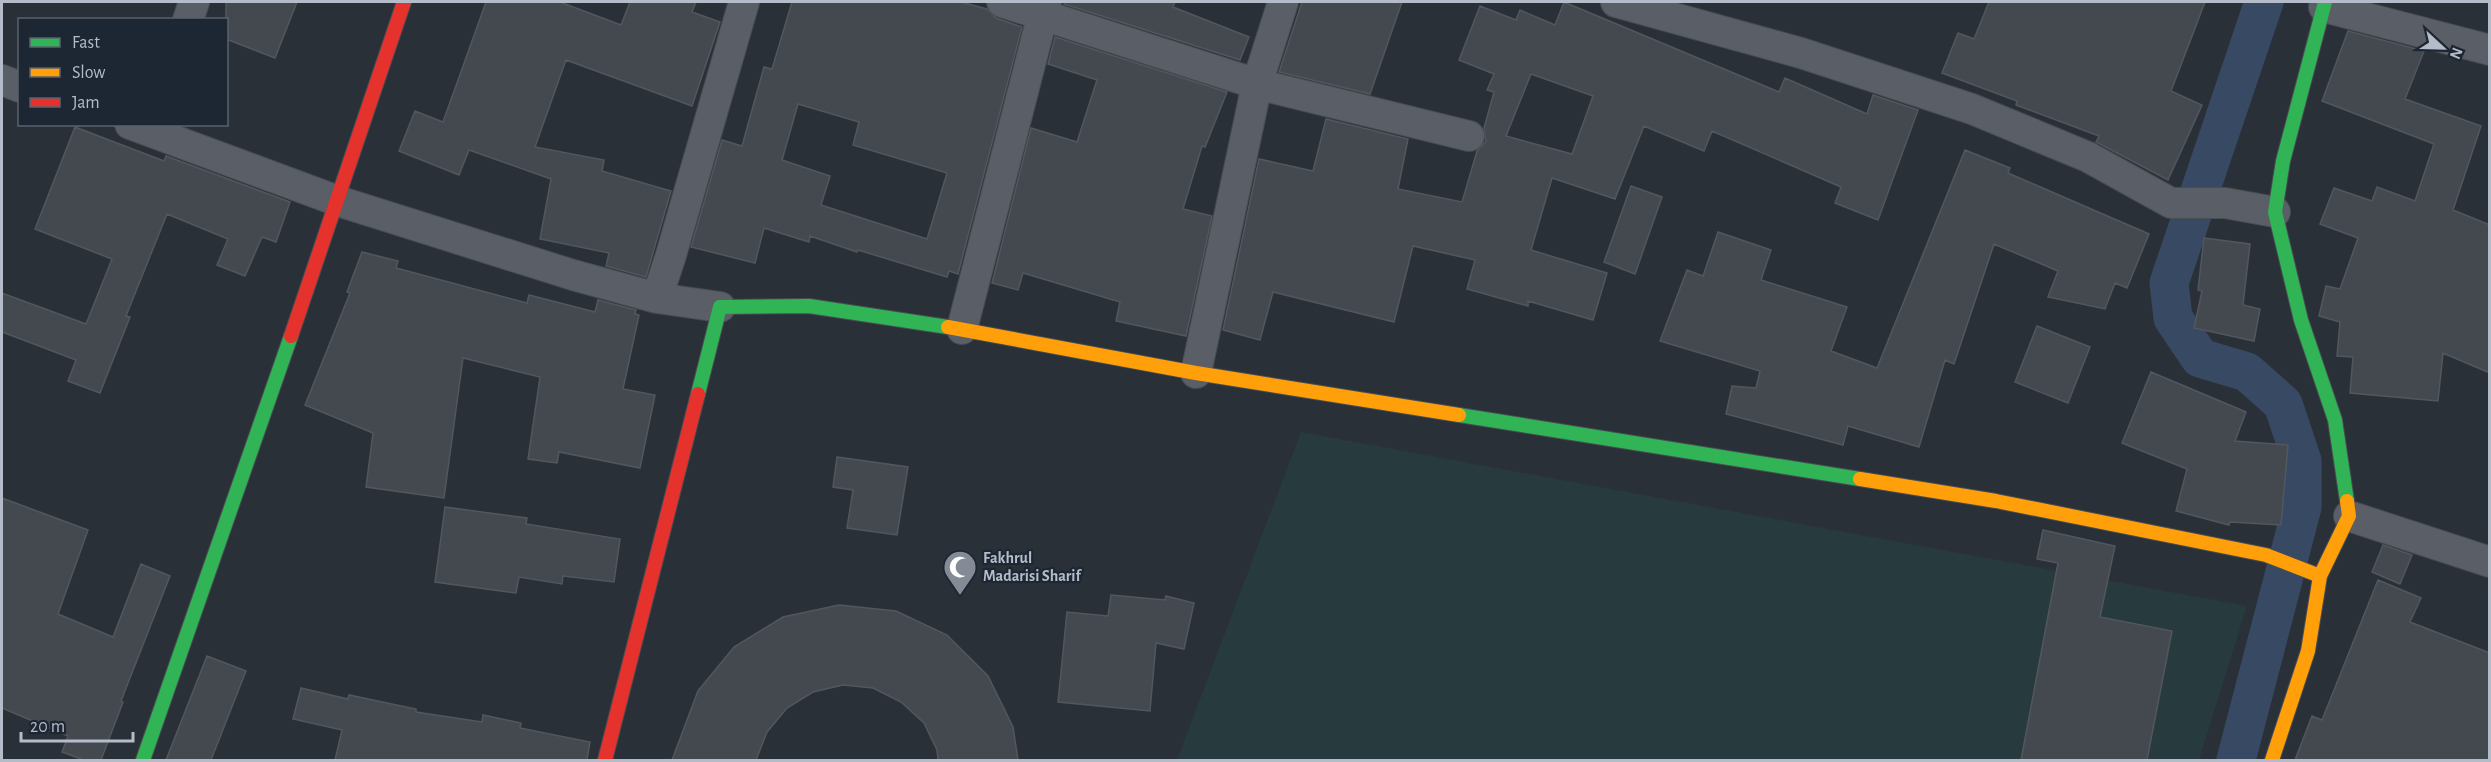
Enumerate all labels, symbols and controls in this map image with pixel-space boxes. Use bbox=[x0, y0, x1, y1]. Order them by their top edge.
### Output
legend bbox=[18, 18, 228, 126]
north arrow bbox=[2413, 18, 2473, 78]
text: Fast bbox=[72, 34, 100, 52]
text: N bbox=[2446, 45, 2465, 61]
text: Slow bbox=[72, 64, 105, 82]
text: Jam bbox=[72, 94, 100, 112]
mosque icon: Fakhrul Madarisi Sharif bbox=[942, 549, 978, 596]
place label: Fakhrul Madarisi Sharif bbox=[983, 550, 1083, 584]
scale bar bbox=[21, 705, 134, 743]
text: 20 m bbox=[30, 718, 65, 736]

